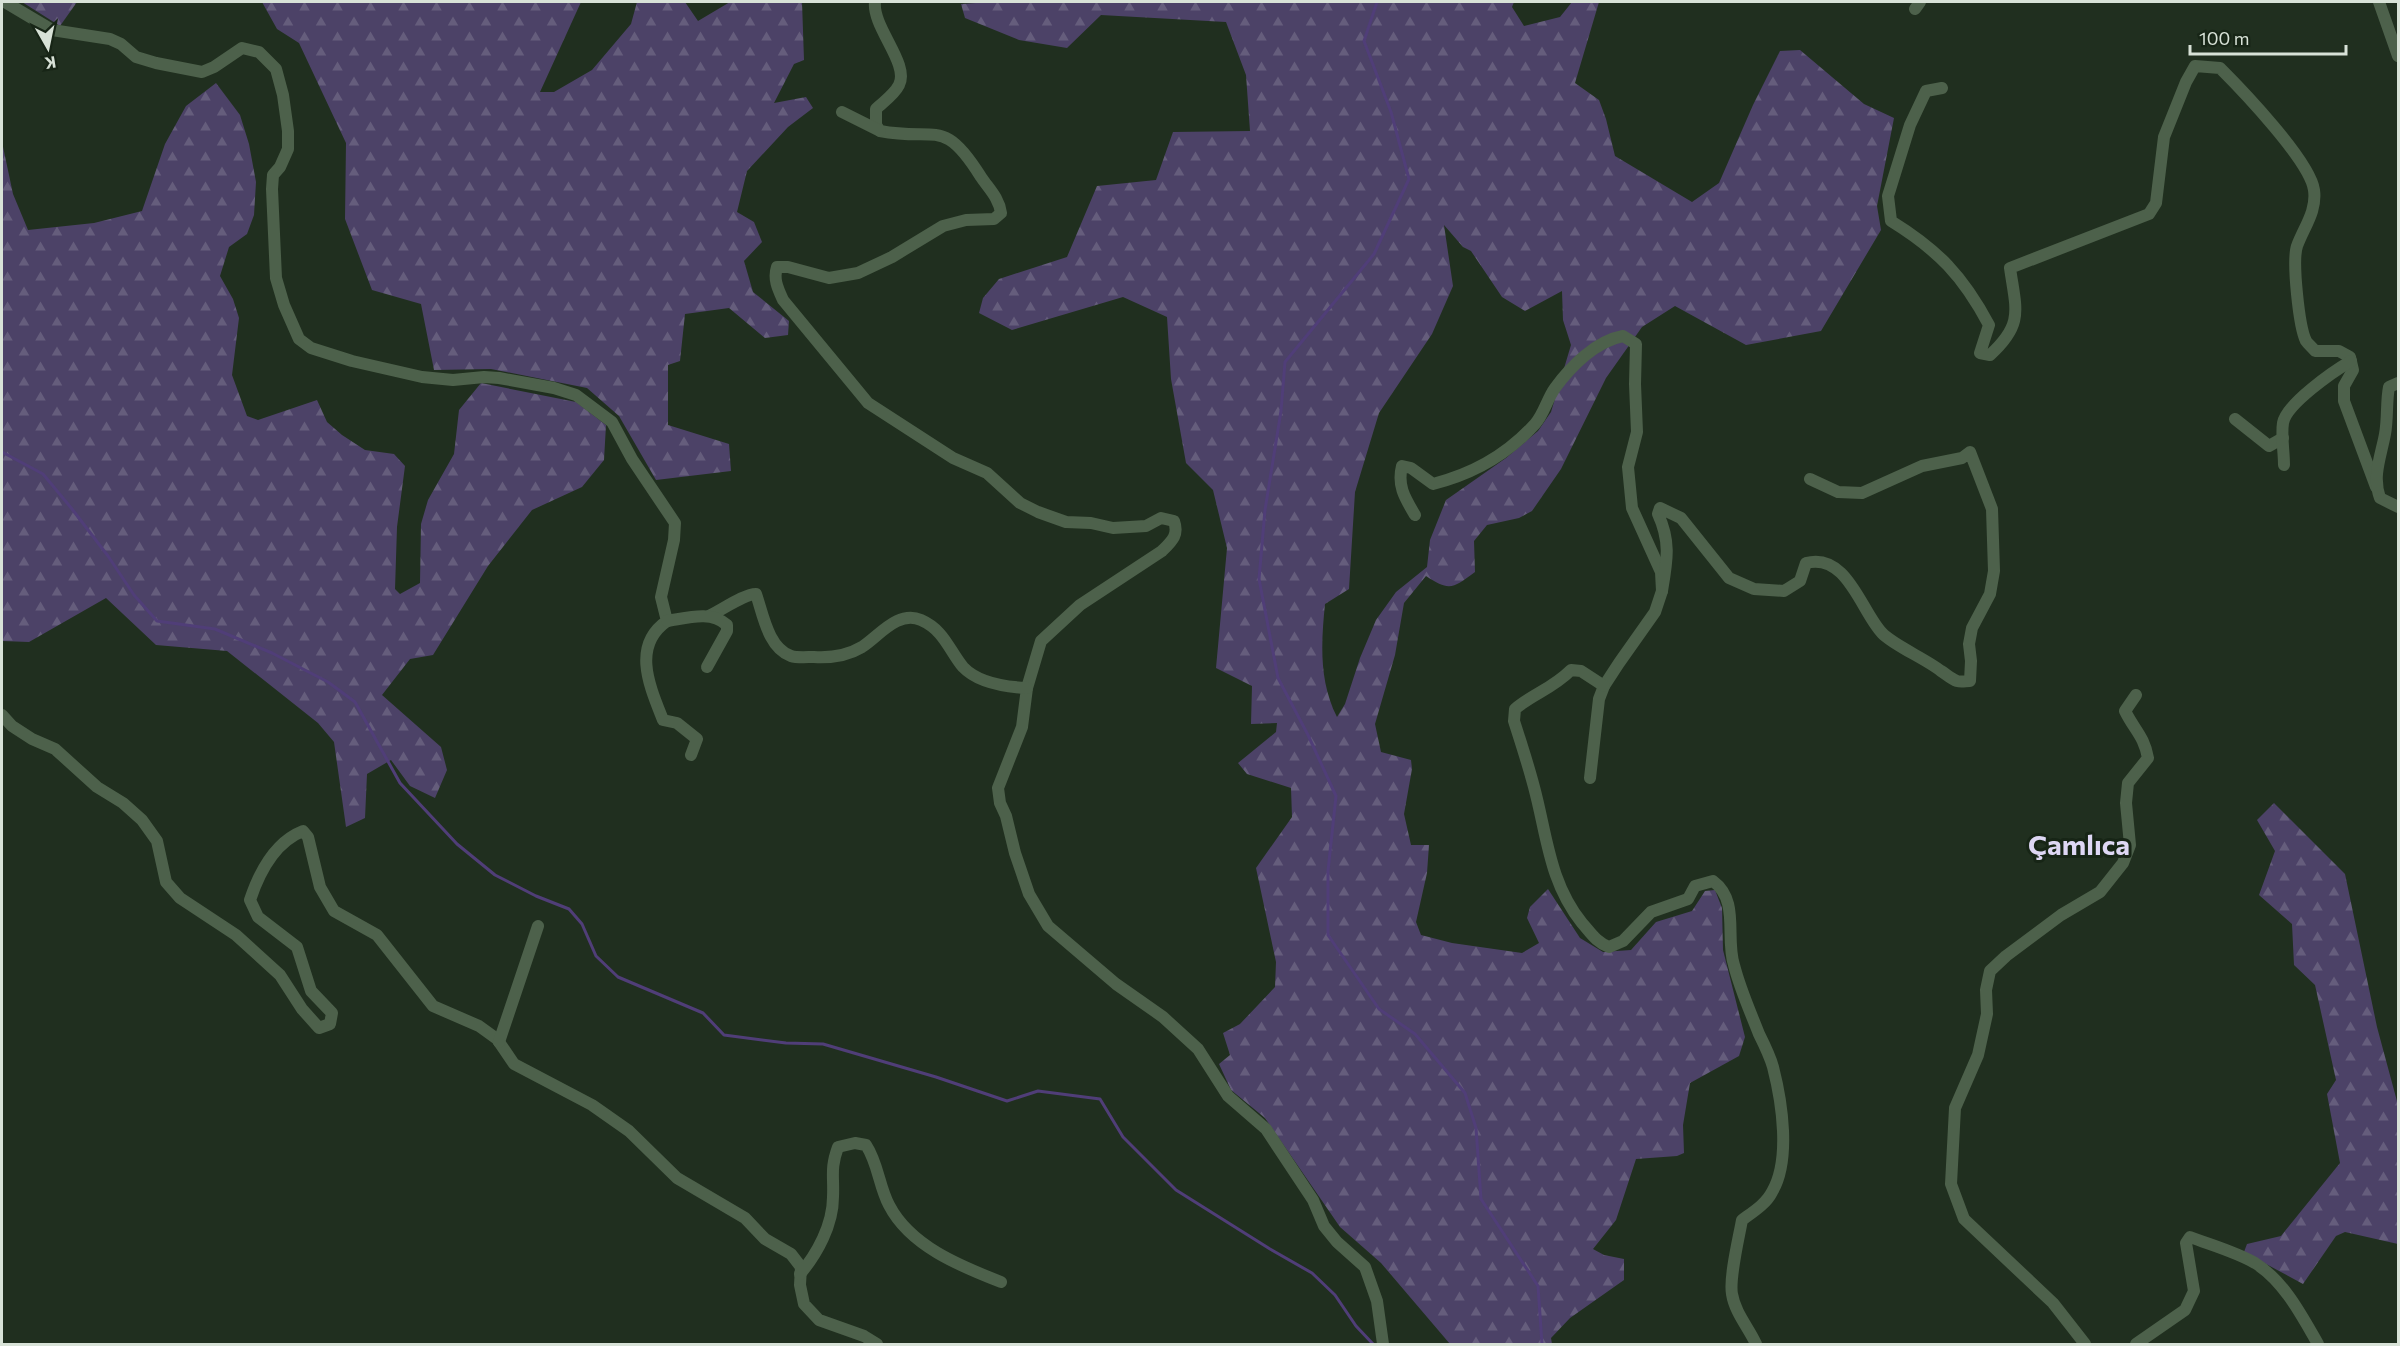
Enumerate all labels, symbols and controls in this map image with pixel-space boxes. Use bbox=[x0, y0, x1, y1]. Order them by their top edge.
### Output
north arrow bbox=[18, 18, 78, 78]
scale bar bbox=[2190, 18, 2346, 56]
text: 100 m bbox=[2199, 27, 2249, 49]
text: K bbox=[43, 53, 57, 74]
district label: Çamlıca bbox=[2028, 827, 2130, 861]

